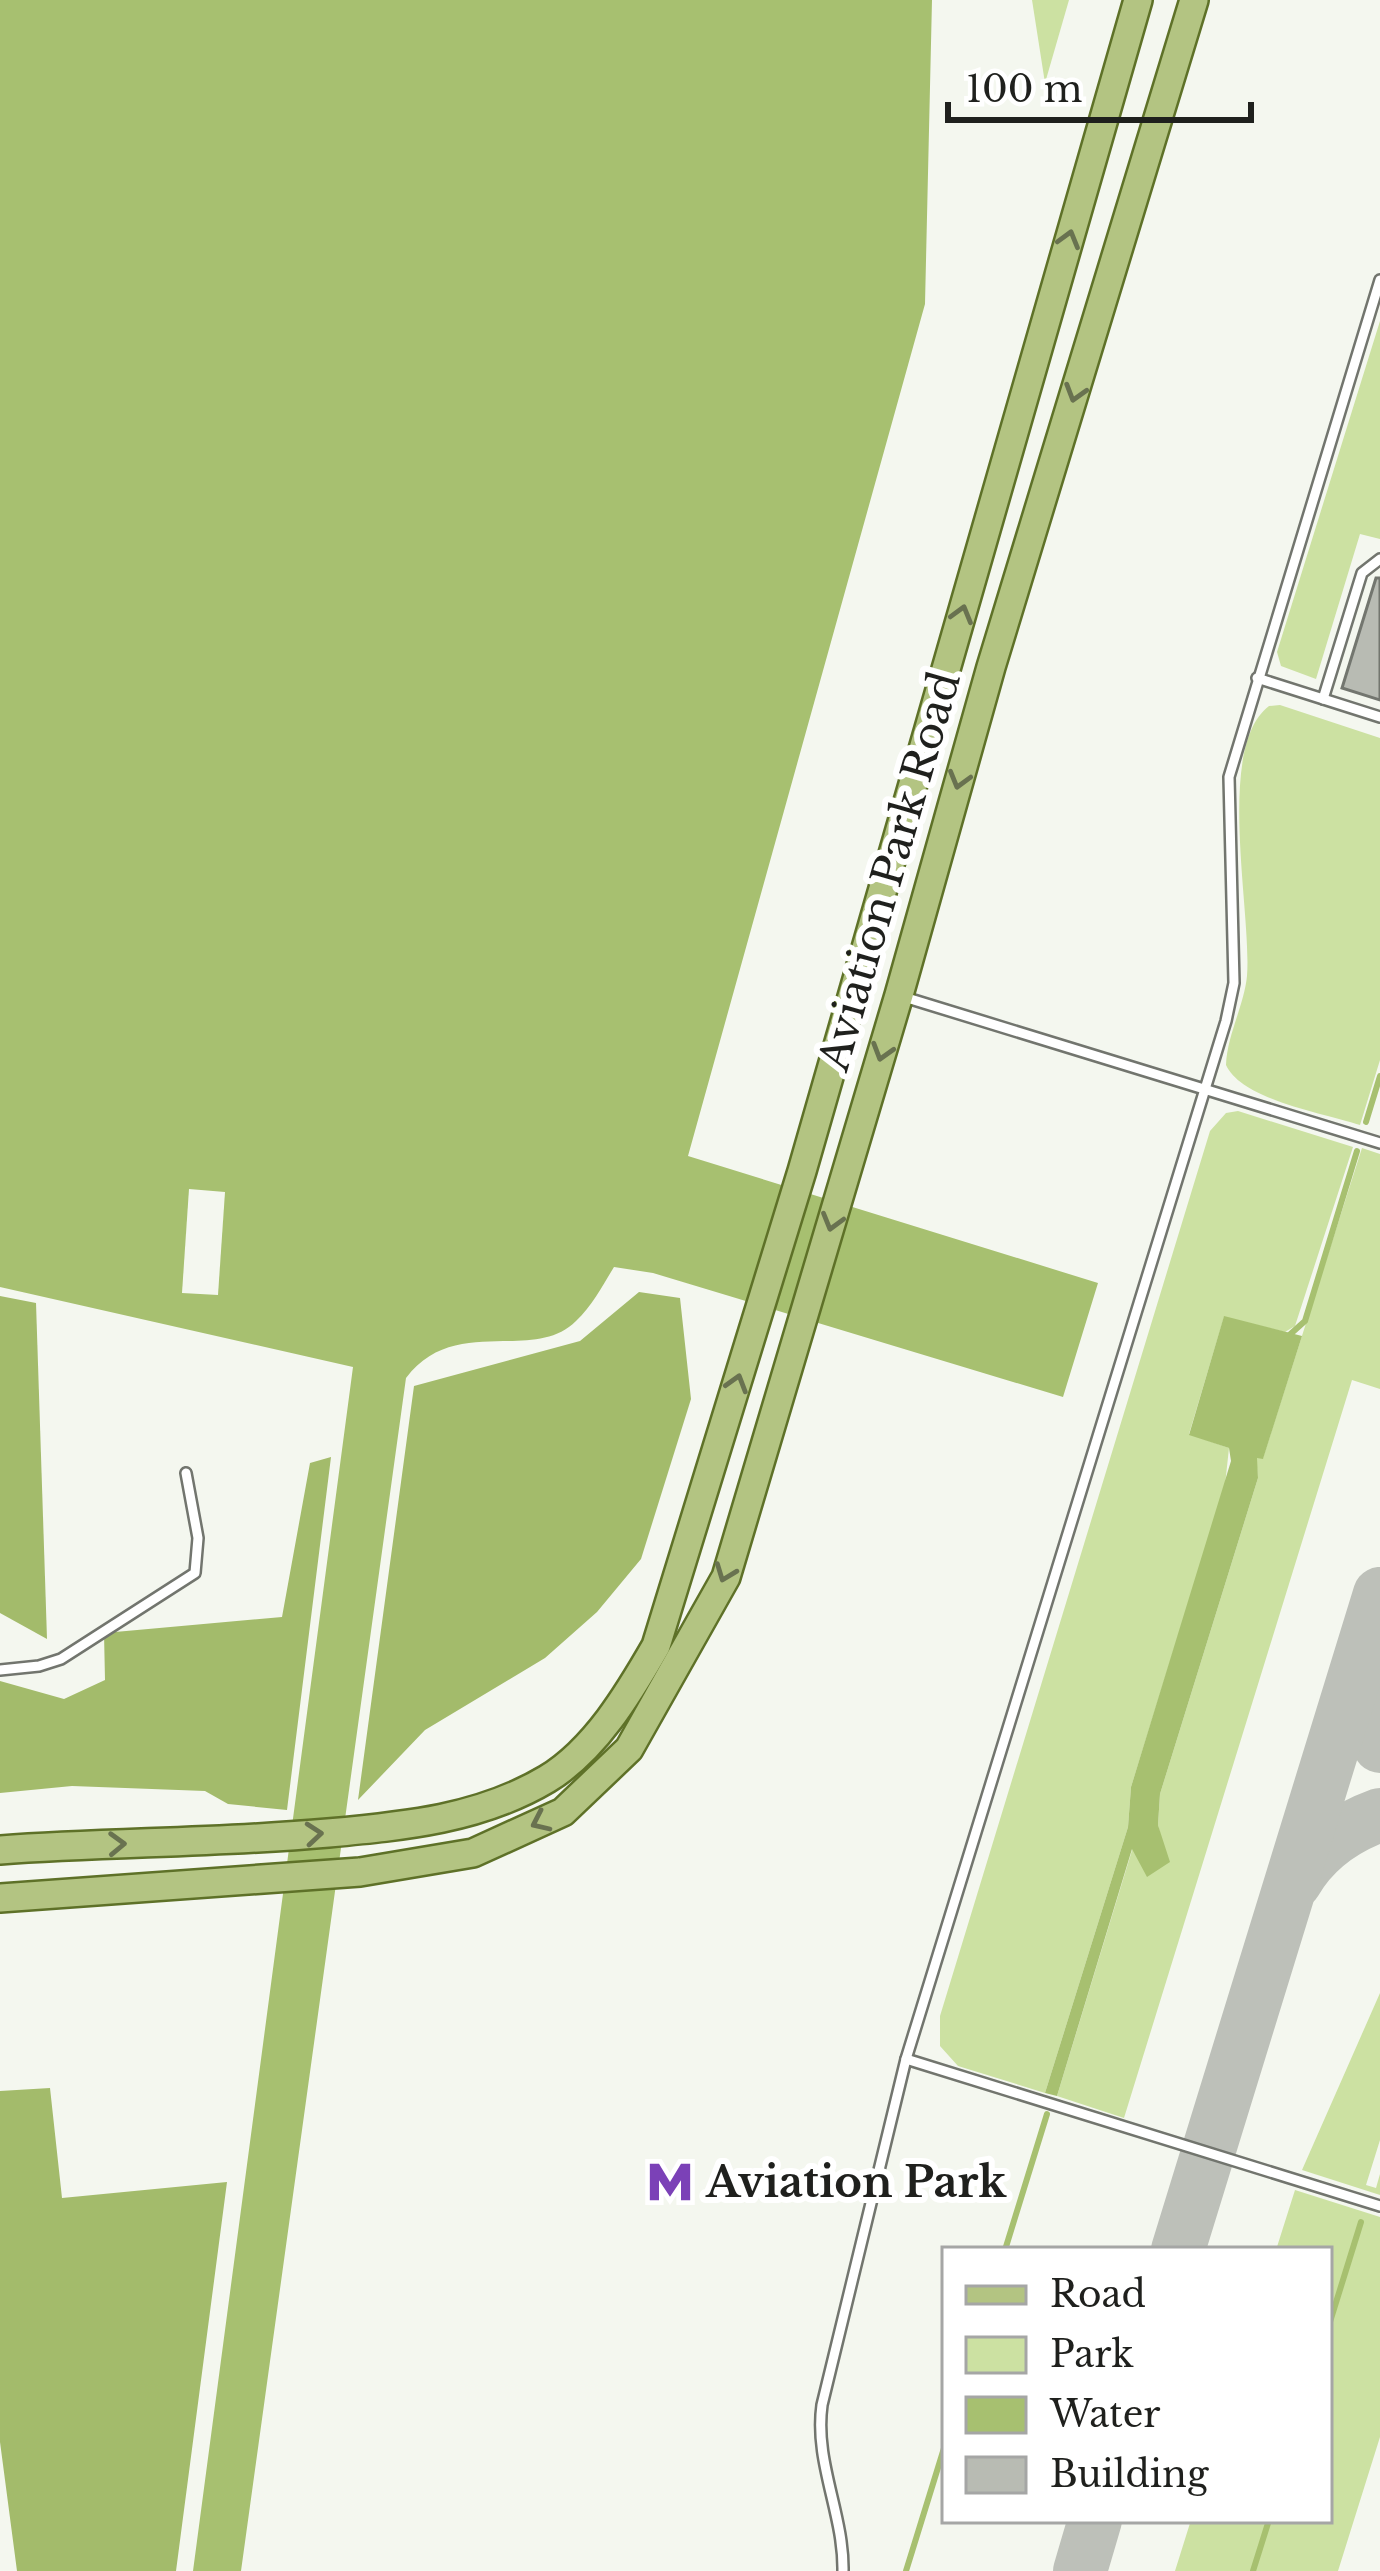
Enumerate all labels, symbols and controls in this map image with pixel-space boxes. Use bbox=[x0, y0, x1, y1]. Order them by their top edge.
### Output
scale bar bbox=[948, 48, 1251, 122]
text: 100 m bbox=[966, 67, 1082, 112]
one-way arrow bbox=[1055, 229, 1080, 250]
one-way arrow bbox=[1064, 382, 1089, 403]
one-way arrow bbox=[948, 604, 973, 625]
street label: Aviation Park Road bbox=[807, 665, 971, 1077]
one-way arrow bbox=[949, 769, 974, 790]
one-way arrow bbox=[871, 1041, 896, 1062]
one-way arrow bbox=[821, 1211, 846, 1232]
one-way arrow bbox=[723, 1373, 748, 1394]
one-way arrow bbox=[715, 1562, 740, 1583]
one-way arrow bbox=[531, 1808, 552, 1832]
one-way arrow bbox=[305, 1822, 324, 1847]
one-way arrow bbox=[108, 1831, 127, 1857]
place label: Aviation Park bbox=[705, 2156, 1007, 2208]
metro station icon: Aviation Park bbox=[645, 2157, 695, 2207]
legend bbox=[942, 2247, 1332, 2523]
text: Road bbox=[1050, 2272, 1146, 2317]
text: Park bbox=[1050, 2332, 1134, 2377]
text: Water bbox=[1049, 2392, 1161, 2437]
text: Building bbox=[1050, 2452, 1209, 2497]

